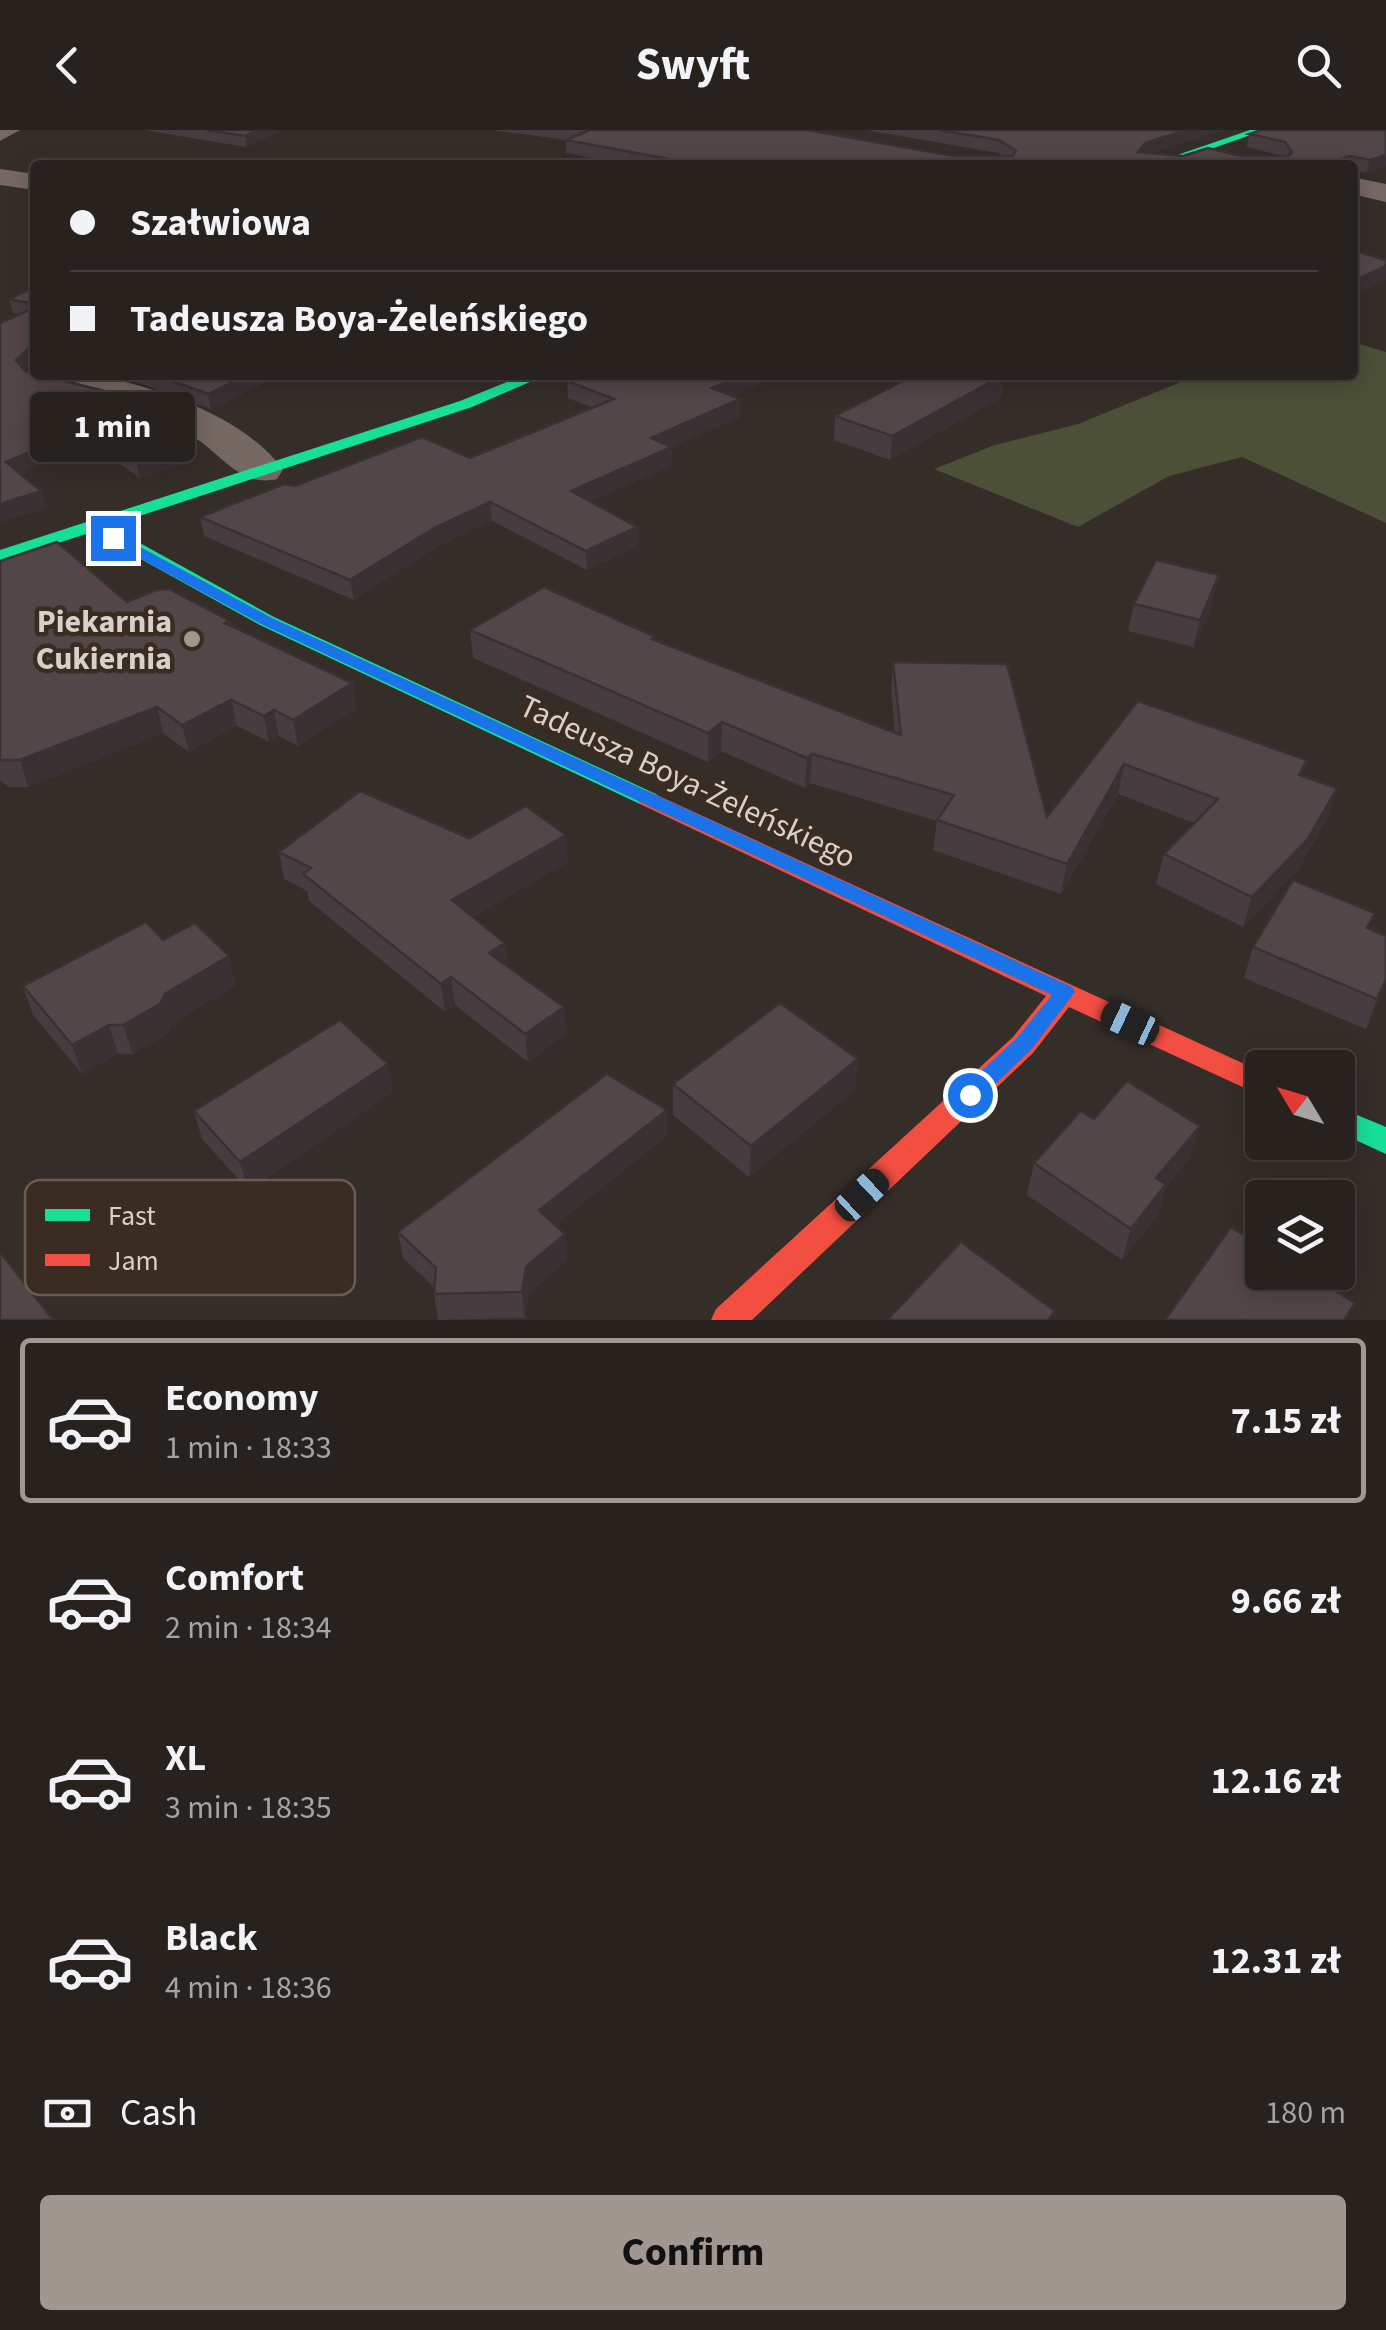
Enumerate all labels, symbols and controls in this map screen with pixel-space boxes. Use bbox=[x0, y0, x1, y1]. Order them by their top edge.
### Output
text: Swyft bbox=[636, 33, 750, 97]
icon: back bbox=[40, 38, 95, 93]
icon: search bbox=[1291, 38, 1346, 93]
text: Szałwiowa bbox=[130, 196, 311, 250]
text: Tadeusza Boya-Żeleńskiego bbox=[130, 292, 588, 346]
callout: 1 min bbox=[31, 393, 196, 463]
text: 1 min bbox=[74, 404, 151, 450]
route end bbox=[91, 516, 136, 561]
place label: Piekarnia Cukiernia bbox=[36, 599, 172, 682]
marker: Piekarnia Cukiernia bbox=[181, 628, 203, 650]
street label: Tadeusza Boya-Żeleńskiego bbox=[512, 684, 863, 880]
car bbox=[1096, 997, 1164, 1049]
north arrow bbox=[1245, 1050, 1355, 1160]
map controls bbox=[1245, 1050, 1355, 1290]
route start bbox=[948, 1073, 993, 1118]
car bbox=[830, 1164, 894, 1226]
legend bbox=[25, 1180, 355, 1295]
button: layers bbox=[1245, 1180, 1355, 1290]
text: Fast bbox=[108, 1196, 156, 1236]
text: Jam bbox=[108, 1241, 159, 1281]
text: Economy bbox=[165, 1371, 318, 1425]
icon: car bbox=[45, 1376, 135, 1466]
text: 7.15 zł bbox=[1231, 1394, 1341, 1448]
text: 1 min · 18:33 bbox=[165, 1425, 332, 1471]
text: Comfort bbox=[165, 1551, 304, 1605]
icon: car bbox=[45, 1556, 135, 1646]
text: 9.66 zł bbox=[1231, 1574, 1341, 1628]
text: 2 min · 18:34 bbox=[165, 1605, 332, 1651]
text: XL bbox=[165, 1731, 206, 1785]
icon: car bbox=[45, 1736, 135, 1826]
text: 12.16 zł bbox=[1211, 1754, 1341, 1808]
text: 3 min · 18:35 bbox=[165, 1785, 332, 1831]
text: Black bbox=[165, 1911, 258, 1965]
icon: car bbox=[45, 1916, 135, 2006]
text: 12.31 zł bbox=[1211, 1934, 1341, 1988]
text: 4 min · 18:36 bbox=[165, 1965, 332, 2011]
icon: cash bbox=[40, 2086, 95, 2141]
text: Cash bbox=[120, 2086, 197, 2140]
text: 180 m bbox=[1265, 2090, 1346, 2136]
button: Confirm bbox=[40, 2195, 1346, 2310]

